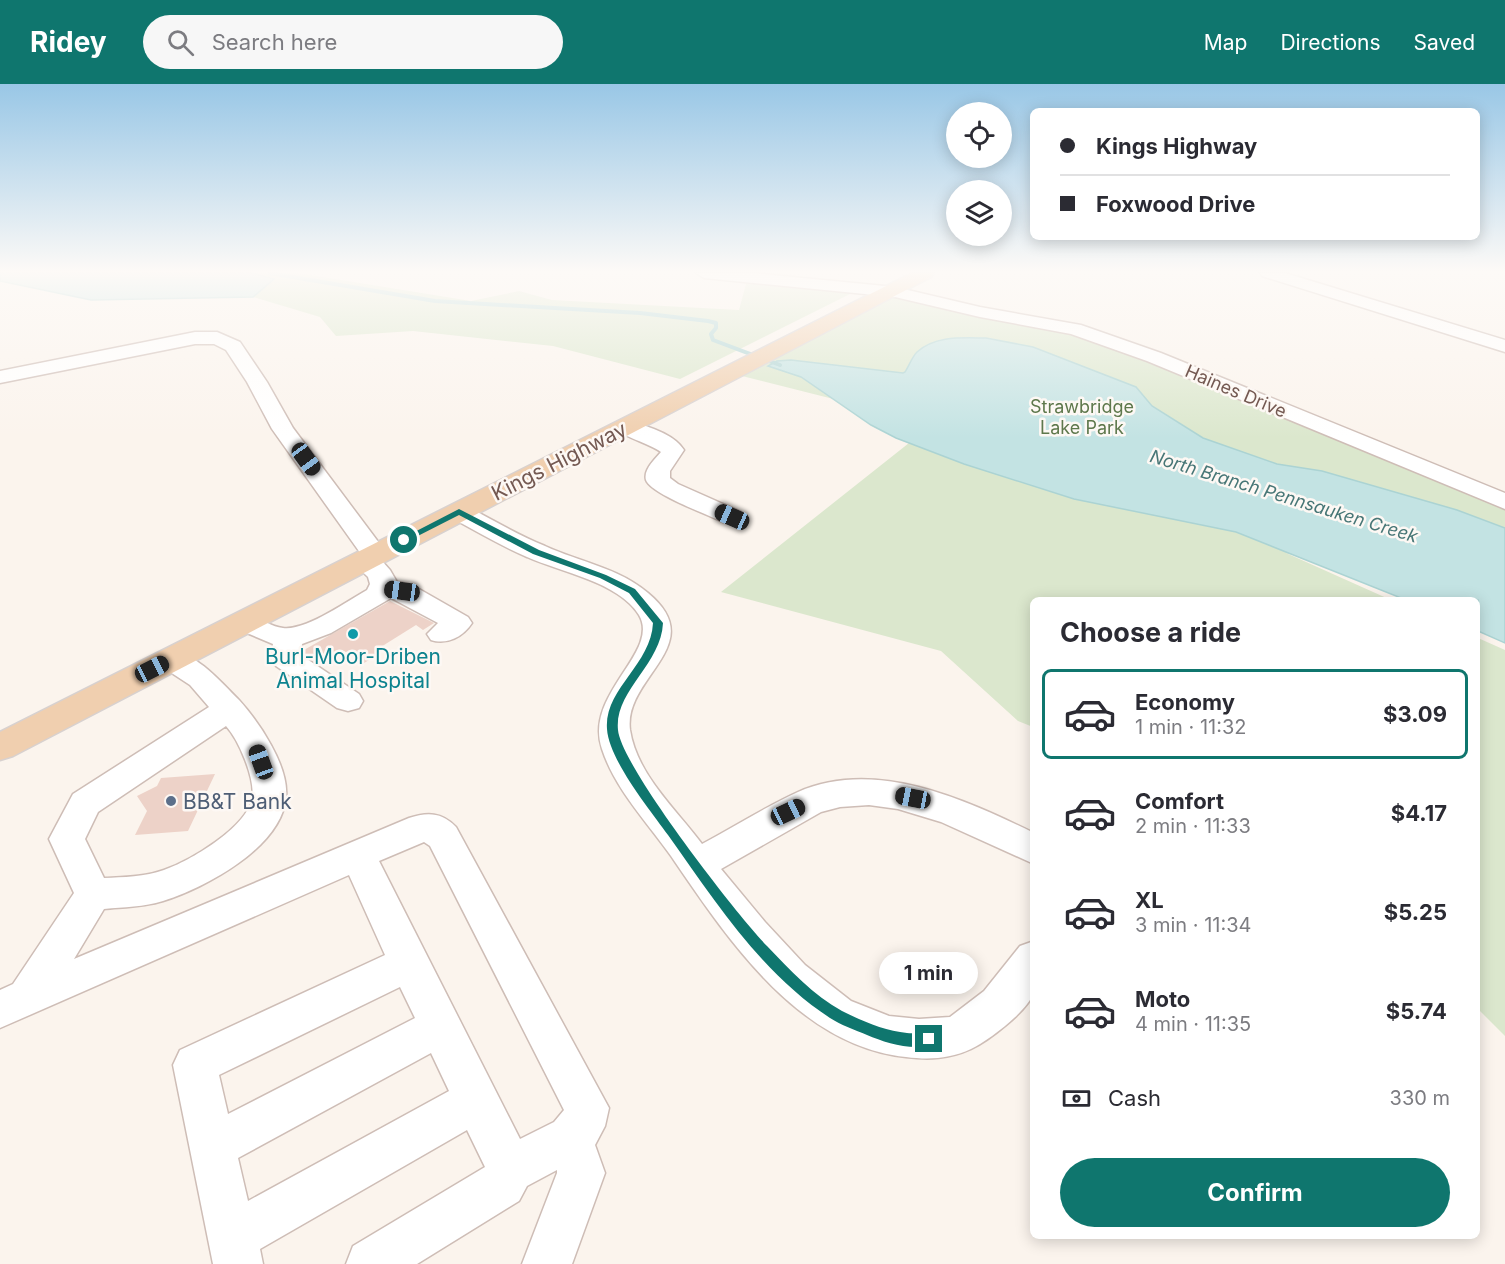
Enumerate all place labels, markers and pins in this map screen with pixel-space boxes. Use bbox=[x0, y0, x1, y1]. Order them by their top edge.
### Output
marker: Burl-Moor-Driben Animal Hospital bbox=[346, 627, 360, 641]
place label: Burl-Moor-Driben Animal Hospital bbox=[265, 644, 441, 693]
place label: BB&T Bank bbox=[183, 789, 292, 814]
marker: BB&T Bank bbox=[164, 794, 178, 808]

